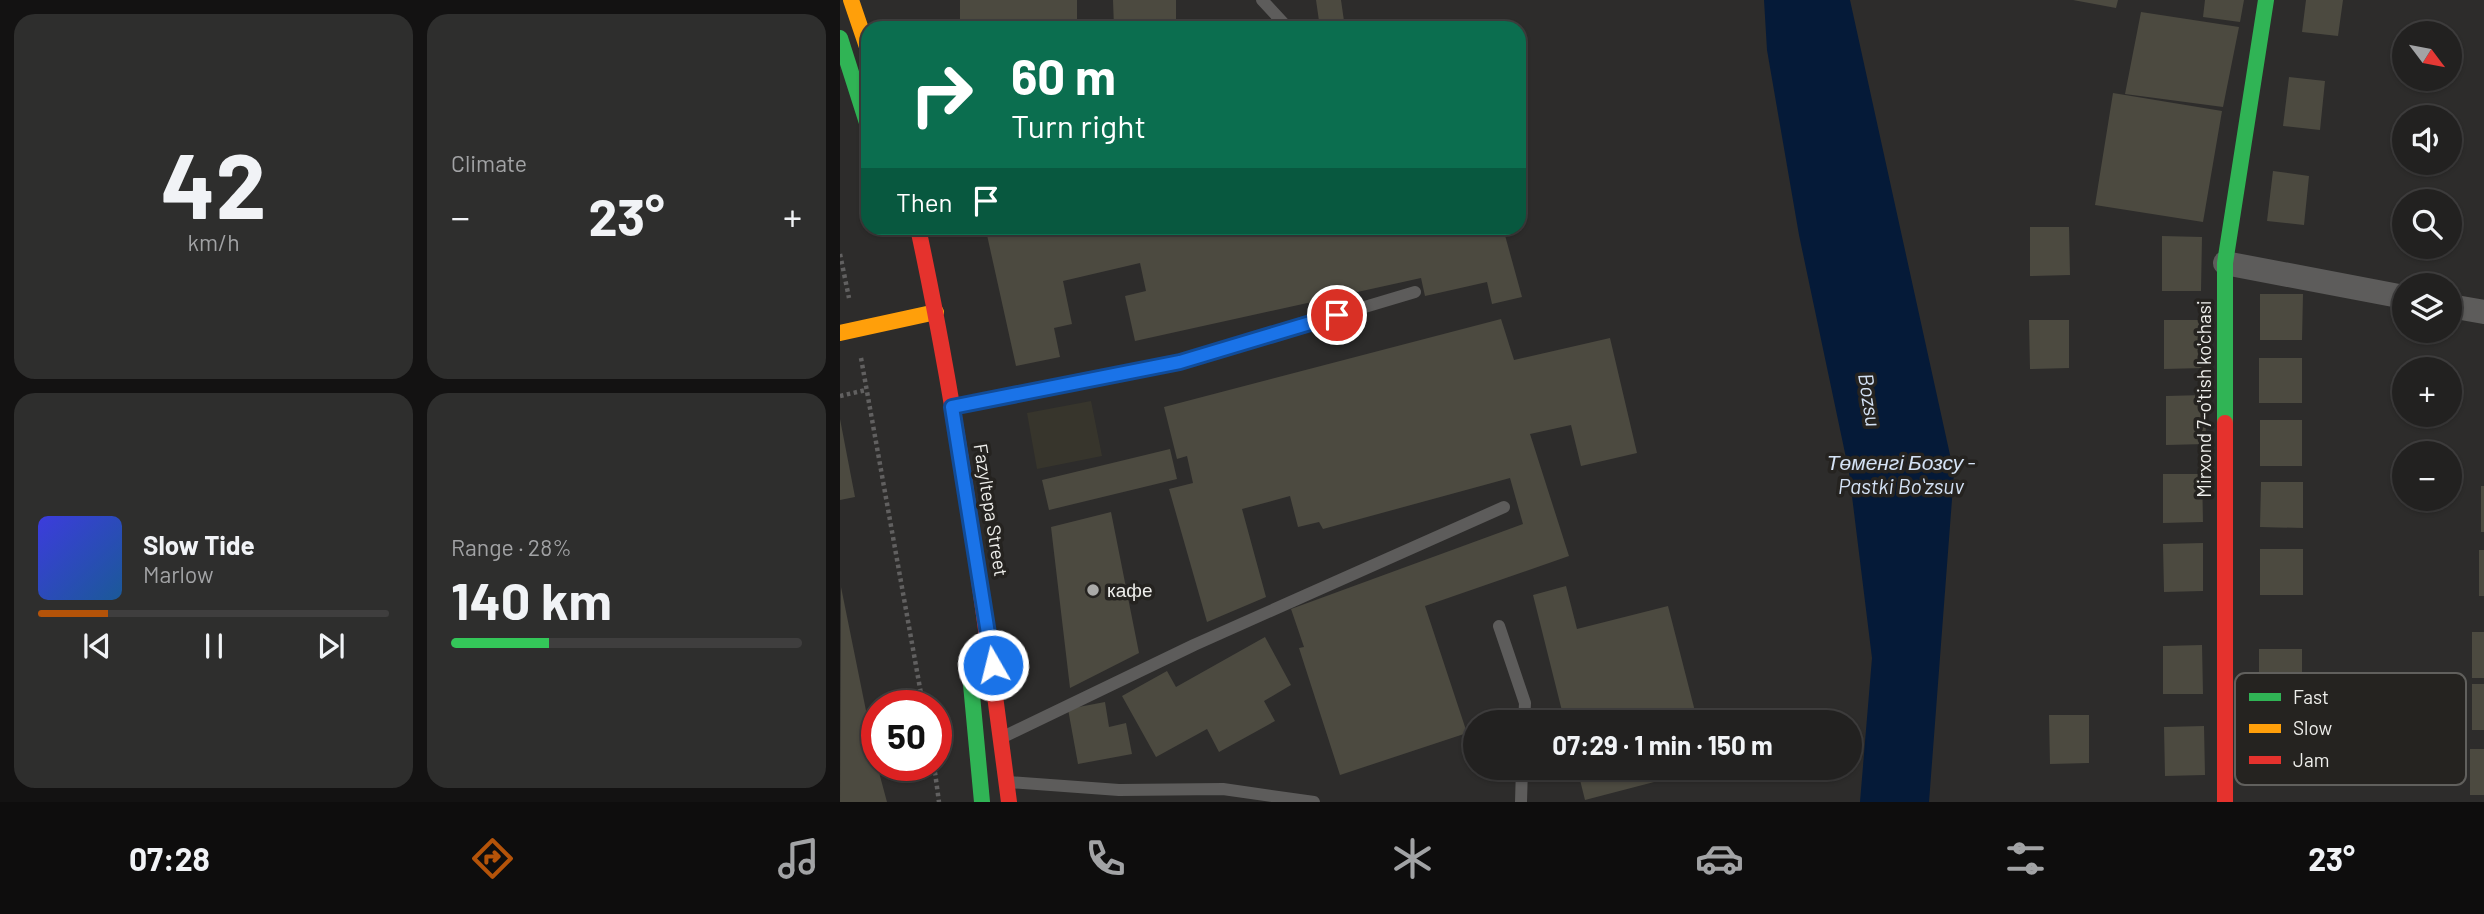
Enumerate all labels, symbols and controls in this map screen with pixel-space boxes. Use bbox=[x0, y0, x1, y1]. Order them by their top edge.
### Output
north arrow bbox=[2392, 21, 2462, 91]
map controls bbox=[2392, 21, 2462, 511]
text: 60 m bbox=[1011, 46, 1116, 105]
icon: right bbox=[896, 49, 987, 140]
button: sound bbox=[2392, 105, 2462, 175]
text: Turn right bbox=[1011, 106, 1146, 144]
text: 42 bbox=[160, 128, 267, 237]
text: Climate bbox=[451, 149, 527, 177]
icon: arrive bbox=[967, 182, 1005, 220]
text: 23° bbox=[588, 184, 665, 246]
text: Then bbox=[896, 186, 953, 217]
button: search bbox=[2392, 189, 2462, 259]
text: − bbox=[451, 193, 470, 239]
text: + bbox=[783, 193, 802, 239]
text: km/h bbox=[187, 228, 240, 256]
button: layers bbox=[2392, 273, 2462, 343]
pin bbox=[1307, 285, 1367, 345]
icon: arrive bbox=[1318, 296, 1356, 334]
street label: Mirxond 7-o'tish ko'chasi bbox=[2192, 300, 2215, 498]
button: + bbox=[2392, 357, 2462, 427]
water label: Bozsu bbox=[1854, 371, 1887, 428]
button: − bbox=[2392, 441, 2462, 511]
street label: Fazyltepa Street bbox=[970, 442, 1013, 578]
water label: Төменгі Бозсу - Pastki Boʻzsuv bbox=[1827, 449, 1975, 498]
text: Slow Tide bbox=[143, 529, 255, 560]
text: Range · 28% bbox=[451, 533, 572, 561]
text: Marlow bbox=[143, 560, 214, 588]
text: 140 km bbox=[451, 568, 612, 630]
place label: кафе bbox=[1107, 578, 1153, 601]
marker: кафе bbox=[1085, 582, 1101, 598]
icon: previous bbox=[78, 627, 116, 665]
icon: pause bbox=[195, 627, 233, 665]
icon: next bbox=[312, 627, 350, 665]
position arrow bbox=[956, 628, 1030, 702]
legend bbox=[2235, 673, 2466, 785]
text: Fast bbox=[2293, 685, 2329, 708]
speed limit sign: 50 bbox=[861, 690, 952, 781]
text: Slow bbox=[2293, 716, 2332, 739]
text: 07:29 · 1 min · 150 m bbox=[1552, 729, 1773, 760]
text: Jam bbox=[2293, 748, 2329, 771]
icon: directions bbox=[468, 834, 517, 883]
icon: music bbox=[774, 834, 823, 883]
icon: phone bbox=[1081, 834, 1130, 883]
icon: climate bbox=[1388, 834, 1437, 883]
icon: car bbox=[1695, 834, 1744, 883]
icon: filters bbox=[2001, 834, 2050, 883]
text: 07:28 bbox=[129, 839, 210, 877]
text: 23° bbox=[2308, 839, 2355, 877]

